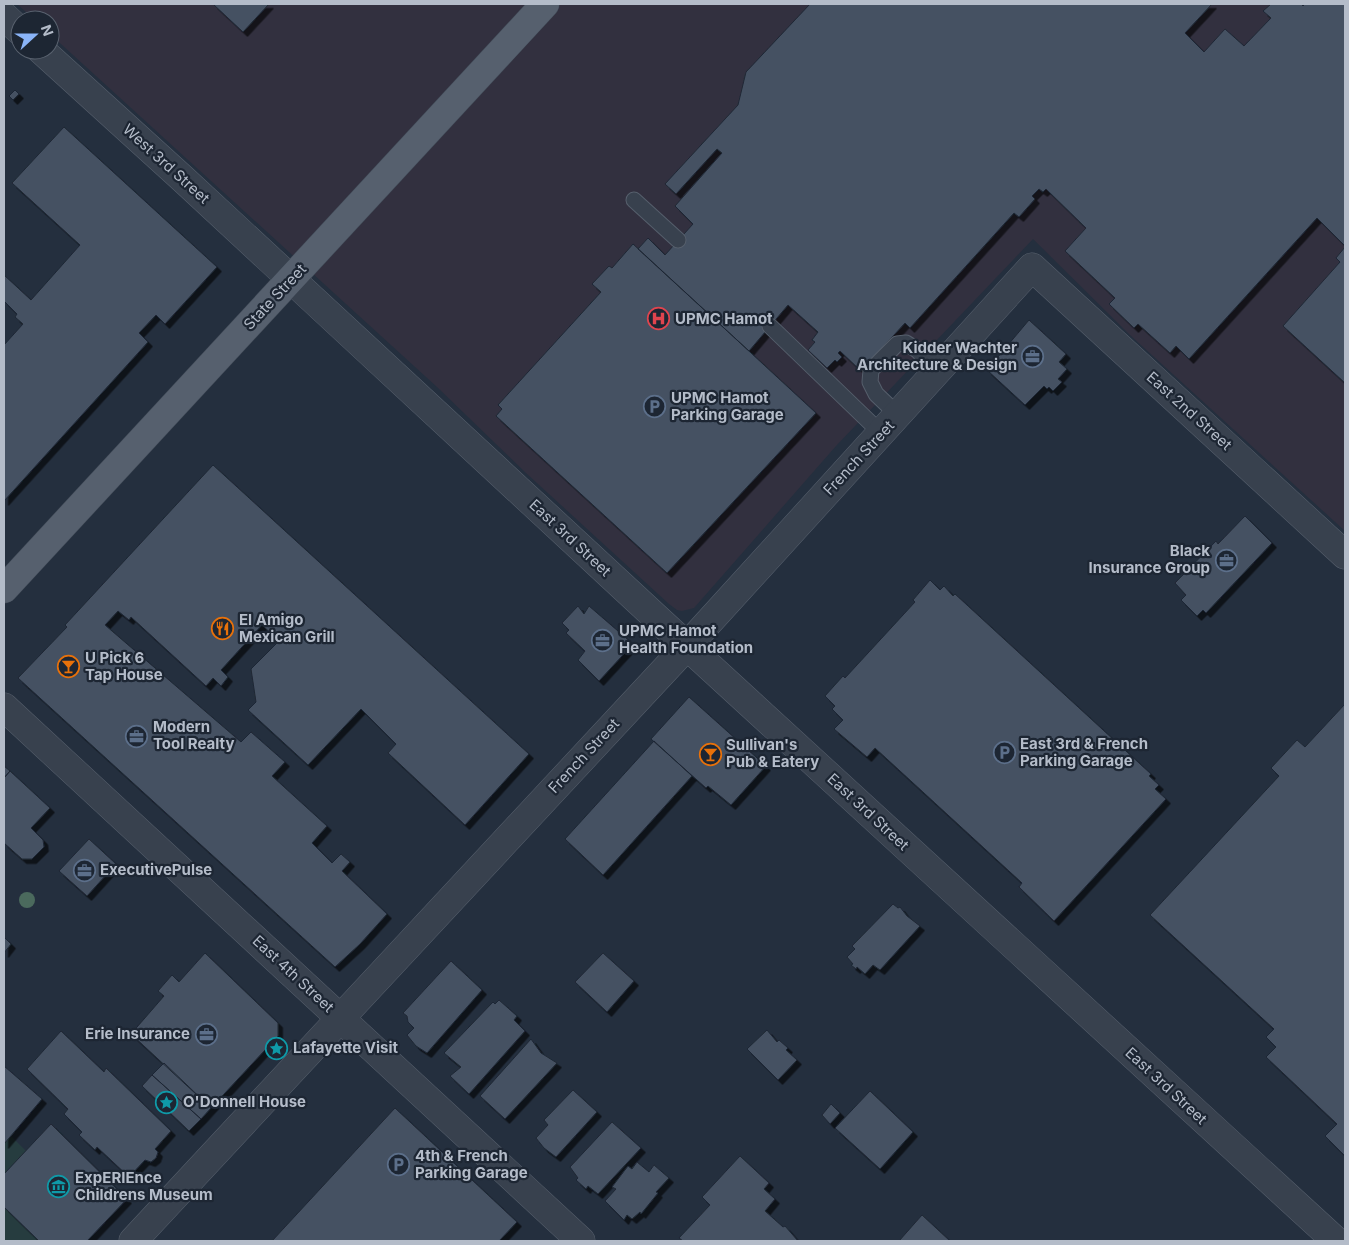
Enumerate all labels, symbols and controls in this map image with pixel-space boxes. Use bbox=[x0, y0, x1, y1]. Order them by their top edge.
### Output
north arrow bbox=[10, 10, 60, 60]
text: N bbox=[38, 22, 57, 38]
street label: West 3rd Street bbox=[119, 120, 214, 208]
street label: State Street bbox=[239, 260, 310, 334]
hospital icon: UPMC Hamot bbox=[647, 307, 671, 331]
place label: UPMC Hamot bbox=[675, 309, 773, 328]
place label: Kidder Wachter Architecture & Design bbox=[857, 338, 1017, 374]
office icon: Kidder Wachter Architecture & Design bbox=[1021, 345, 1045, 369]
street label: East 2nd Street bbox=[1143, 367, 1236, 454]
place label: UPMC Hamot Parking Garage bbox=[671, 388, 784, 424]
parking icon: UPMC Hamot Parking Garage bbox=[643, 395, 667, 419]
street label: French Street bbox=[819, 416, 898, 499]
street label: East 3rd Street bbox=[526, 495, 615, 580]
place label: Black Insurance Group bbox=[1088, 541, 1210, 577]
office icon: Black Insurance Group bbox=[1214, 548, 1238, 572]
place label: El Amigo Mexican Grill bbox=[239, 610, 335, 646]
restaurant icon: El Amigo Mexican Grill bbox=[211, 617, 235, 641]
place label: UPMC Hamot Health Foundation bbox=[619, 621, 753, 657]
office icon: UPMC Hamot Health Foundation bbox=[591, 628, 615, 652]
place label: U Pick 6 Tap House bbox=[85, 648, 163, 684]
bar icon: U Pick 6 Tap House bbox=[57, 655, 81, 679]
street label: French Street bbox=[544, 714, 623, 797]
place label: Modern Tool Realty bbox=[153, 717, 234, 753]
office icon: Modern Tool Realty bbox=[125, 724, 149, 748]
place label: East 3rd & French Parking Garage bbox=[1020, 734, 1148, 770]
place label: Sullivan's Pub & Eatery bbox=[726, 735, 819, 771]
parking icon: East 3rd & French Parking Garage bbox=[992, 741, 1016, 765]
bar icon: Sullivan's Pub & Eatery bbox=[698, 742, 722, 766]
street label: East 3rd Street bbox=[824, 769, 913, 854]
office icon: ExecutivePulse bbox=[72, 858, 96, 882]
place label: ExecutivePulse bbox=[100, 860, 212, 879]
street label: East 4th Street bbox=[249, 931, 338, 1016]
office icon: Erie Insurance bbox=[194, 1022, 218, 1046]
place label: Erie Insurance bbox=[85, 1024, 190, 1043]
place icon: Lafayette Visit bbox=[265, 1036, 289, 1060]
place label: Lafayette Visit bbox=[293, 1038, 399, 1057]
street label: East 3rd Street bbox=[1122, 1043, 1211, 1128]
place icon: O'Donnell House bbox=[155, 1090, 179, 1114]
place label: O'Donnell House bbox=[183, 1092, 306, 1111]
place label: 4th & French Parking Garage bbox=[415, 1146, 528, 1182]
parking icon: 4th & French Parking Garage bbox=[387, 1153, 411, 1177]
place label: ExpERIEnce Childrens Museum bbox=[75, 1168, 213, 1204]
museum icon: ExpERIEnce Childrens Museum bbox=[47, 1175, 71, 1199]

